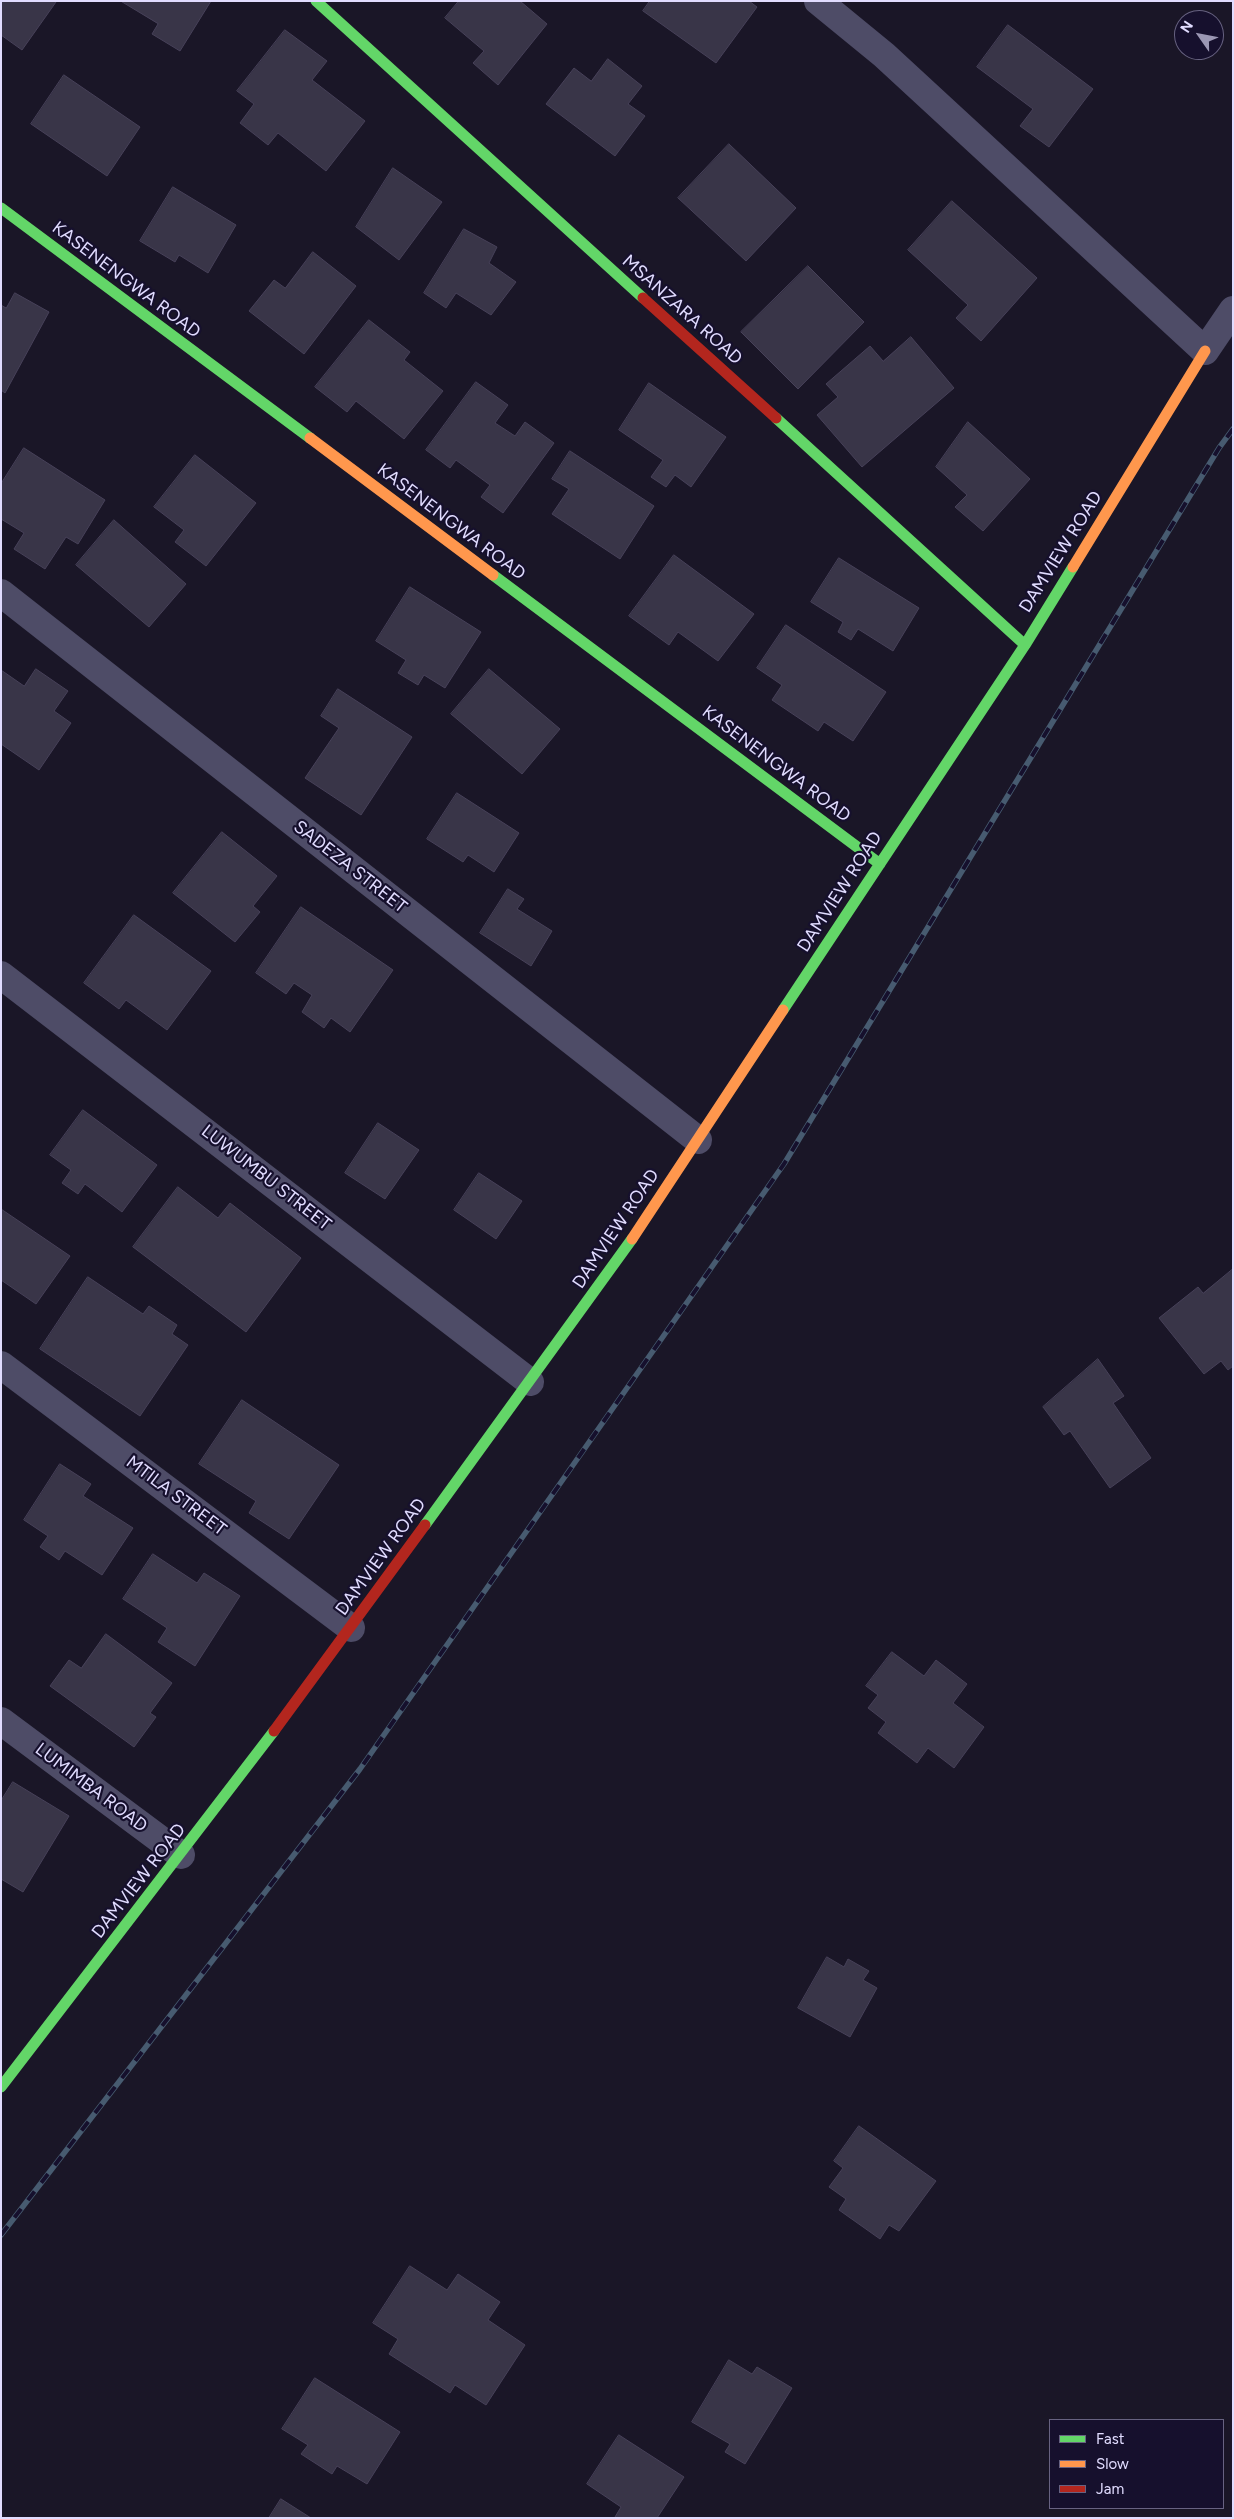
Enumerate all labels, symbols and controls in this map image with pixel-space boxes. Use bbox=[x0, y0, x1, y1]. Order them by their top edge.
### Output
north arrow bbox=[1174, 10, 1224, 60]
text: N bbox=[1177, 18, 1197, 36]
street label: KASENENGWA ROAD bbox=[48, 217, 204, 343]
street label: MSANZARA ROAD bbox=[618, 250, 746, 370]
street label: KASENENGWA ROAD bbox=[373, 459, 529, 585]
street label: DAMVIEW ROAD bbox=[1015, 487, 1107, 617]
street label: KASENENGWA ROAD bbox=[698, 701, 854, 827]
street label: SADEZA STREET bbox=[289, 816, 411, 918]
street label: DAMVIEW ROAD bbox=[793, 828, 887, 956]
street label: LUWUMBU STREET bbox=[197, 1121, 335, 1235]
street label: DAMVIEW ROAD bbox=[568, 1165, 664, 1293]
street label: MTILA STREET bbox=[122, 1451, 230, 1541]
street label: DAMVIEW ROAD bbox=[331, 1494, 431, 1620]
street label: LUMIMBA ROAD bbox=[31, 1739, 151, 1837]
street label: DAMVIEW ROAD bbox=[88, 1819, 190, 1943]
legend bbox=[1049, 2419, 1224, 2509]
text: Fast bbox=[1096, 2430, 1124, 2448]
text: Slow bbox=[1096, 2455, 1129, 2473]
text: Jam bbox=[1096, 2480, 1124, 2498]

